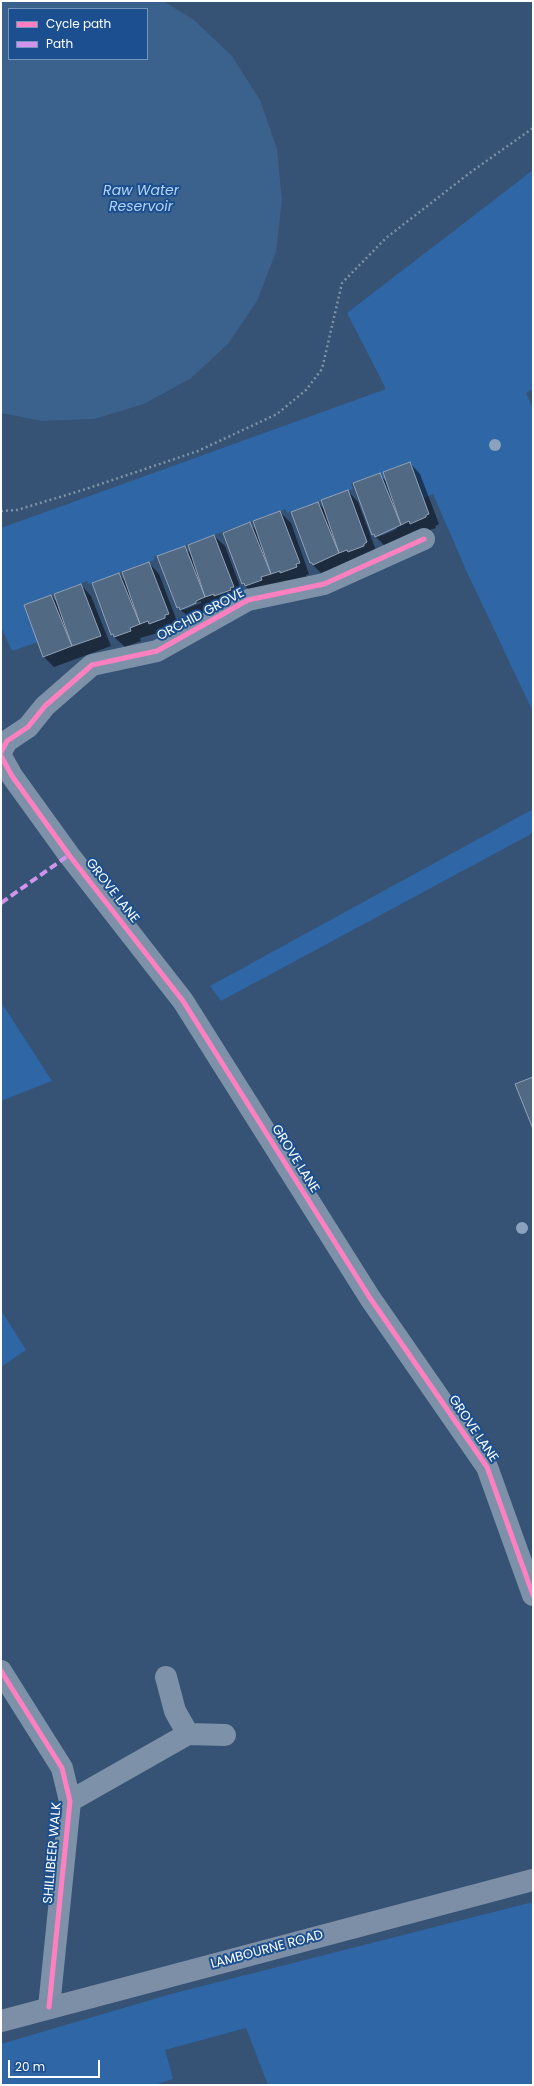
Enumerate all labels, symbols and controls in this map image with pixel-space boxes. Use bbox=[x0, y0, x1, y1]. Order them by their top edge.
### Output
legend bbox=[8, 8, 148, 60]
text: Cycle path bbox=[46, 15, 111, 32]
text: Path bbox=[46, 35, 73, 52]
water label: Raw Water Reservoir bbox=[103, 183, 179, 216]
street label: ORCHID GROVE bbox=[155, 585, 247, 645]
street label: GROVE LANE bbox=[82, 856, 142, 926]
street label: GROVE LANE bbox=[268, 1122, 322, 1196]
street label: GROVE LANE bbox=[445, 1393, 501, 1465]
street label: SHILLIBEER WALK bbox=[41, 1802, 65, 1904]
street label: LAMBOURNE ROAD bbox=[209, 1927, 325, 1973]
scale bar bbox=[10, 2052, 102, 2078]
text: 20 m bbox=[15, 2058, 45, 2075]

